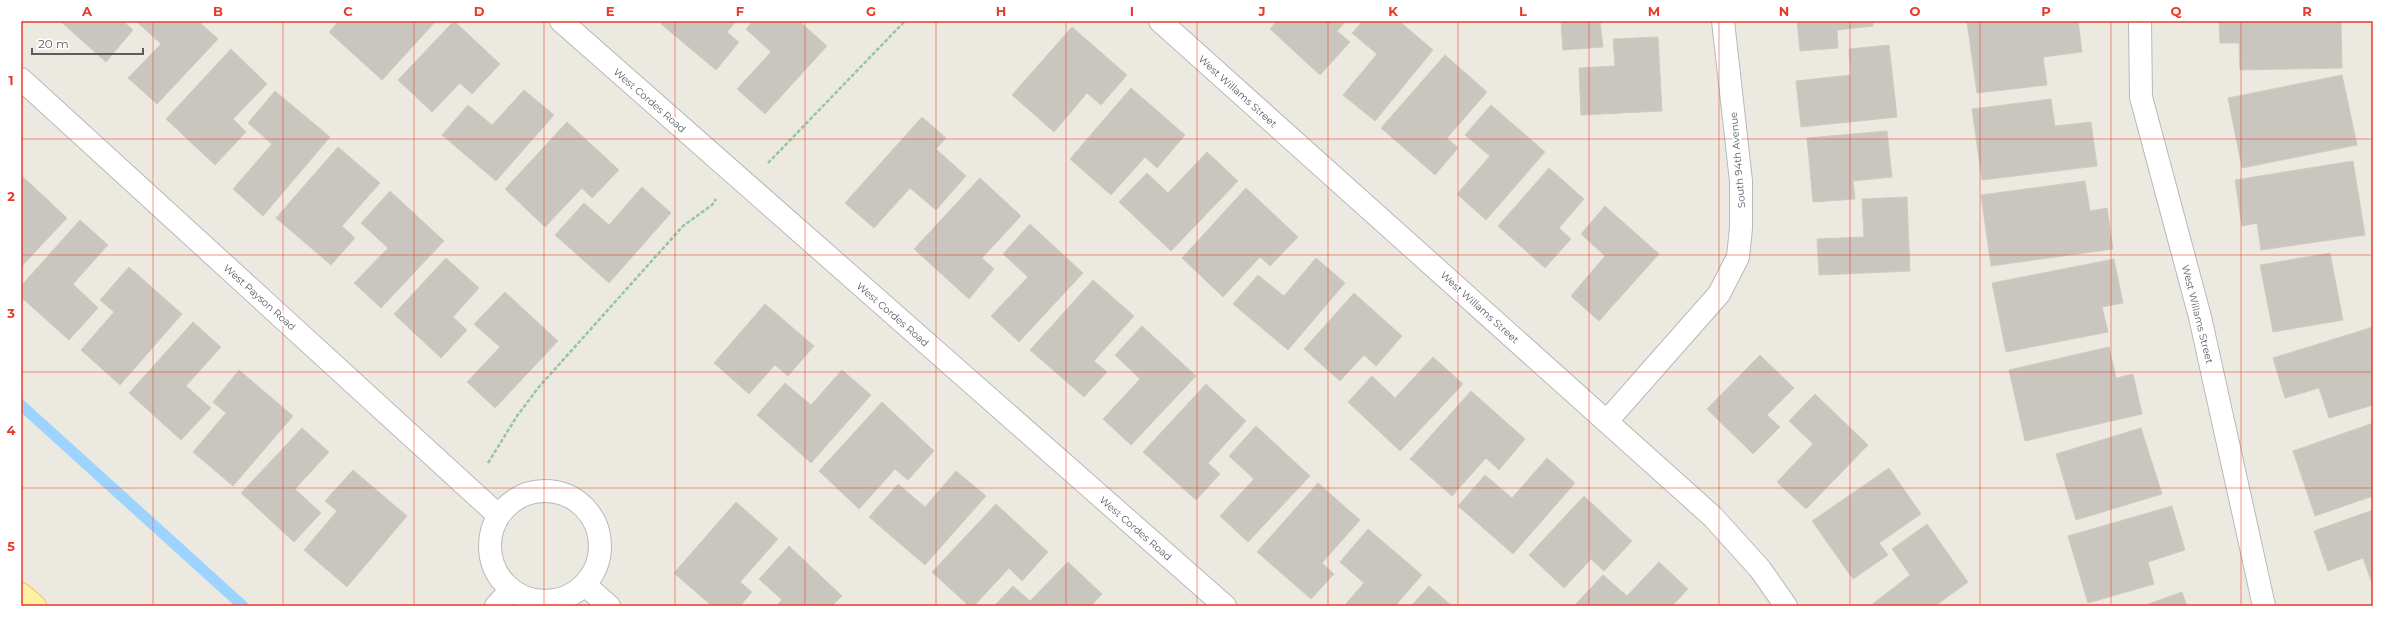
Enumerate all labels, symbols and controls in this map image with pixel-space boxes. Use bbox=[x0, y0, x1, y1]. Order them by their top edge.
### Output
text: A bbox=[81, 3, 93, 19]
text: B bbox=[213, 3, 223, 19]
text: C bbox=[343, 3, 353, 19]
text: D bbox=[474, 3, 485, 19]
text: E bbox=[606, 3, 615, 19]
text: F bbox=[736, 3, 744, 19]
text: G bbox=[866, 3, 876, 19]
text: H bbox=[996, 3, 1006, 19]
text: I bbox=[1130, 3, 1134, 19]
text: J bbox=[1257, 3, 1266, 19]
text: K bbox=[1388, 3, 1398, 19]
text: L bbox=[1519, 3, 1527, 19]
text: M bbox=[1648, 3, 1660, 19]
text: N bbox=[1779, 3, 1789, 19]
text: O bbox=[1910, 3, 1921, 19]
text: P bbox=[2041, 3, 2051, 19]
text: Q bbox=[2171, 3, 2182, 19]
text: R bbox=[2302, 3, 2312, 19]
scale bar bbox=[32, 30, 143, 56]
text: 20 m bbox=[38, 36, 69, 51]
street label: West Willams Street bbox=[1196, 53, 1280, 130]
street label: West Cordes Road bbox=[611, 65, 689, 135]
text: 1 bbox=[8, 72, 14, 88]
street label: South 94th Avenue bbox=[1727, 111, 1748, 209]
text: 2 bbox=[7, 188, 15, 204]
street label: West Payson Road bbox=[221, 261, 299, 333]
street label: West Willams Street bbox=[2179, 263, 2216, 365]
street label: West Willams Street bbox=[1438, 269, 1522, 346]
street label: West Cordes Road bbox=[854, 279, 932, 349]
text: 3 bbox=[6, 305, 15, 321]
text: 4 bbox=[7, 422, 16, 438]
street label: West Cordes Road bbox=[1097, 493, 1175, 563]
text: 5 bbox=[7, 538, 15, 554]

